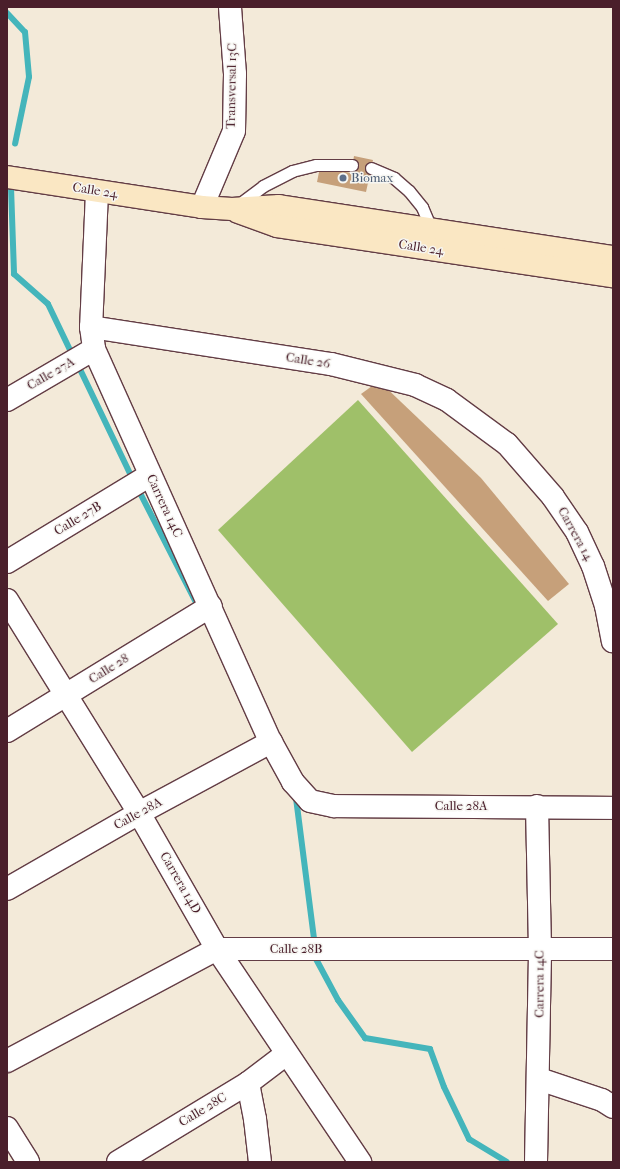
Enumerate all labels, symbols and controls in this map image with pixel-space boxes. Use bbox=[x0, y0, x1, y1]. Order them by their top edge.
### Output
street label: Transversal 13C bbox=[223, 43, 241, 129]
place label: Biomax bbox=[351, 170, 393, 186]
marker: Biomax bbox=[338, 173, 348, 183]
street label: Calle 24 bbox=[71, 180, 119, 202]
street label: Calle 24 bbox=[397, 237, 445, 259]
street label: Calle 26 bbox=[285, 350, 331, 372]
street label: Calle 27A bbox=[24, 354, 78, 394]
street label: Carrera 14C bbox=[143, 472, 185, 540]
street label: Calle 27B bbox=[51, 499, 105, 539]
street label: Carrera 14 bbox=[554, 504, 596, 564]
street label: Calle 28 bbox=[86, 651, 132, 687]
street label: Calle 28A bbox=[111, 794, 165, 834]
street label: Calle 28A bbox=[435, 798, 487, 814]
street label: Carrera 14D bbox=[156, 849, 204, 917]
street label: Calle 28B bbox=[270, 941, 322, 957]
street label: Carrera 14C bbox=[532, 950, 548, 1018]
street label: Calle 28C bbox=[176, 1090, 230, 1130]

